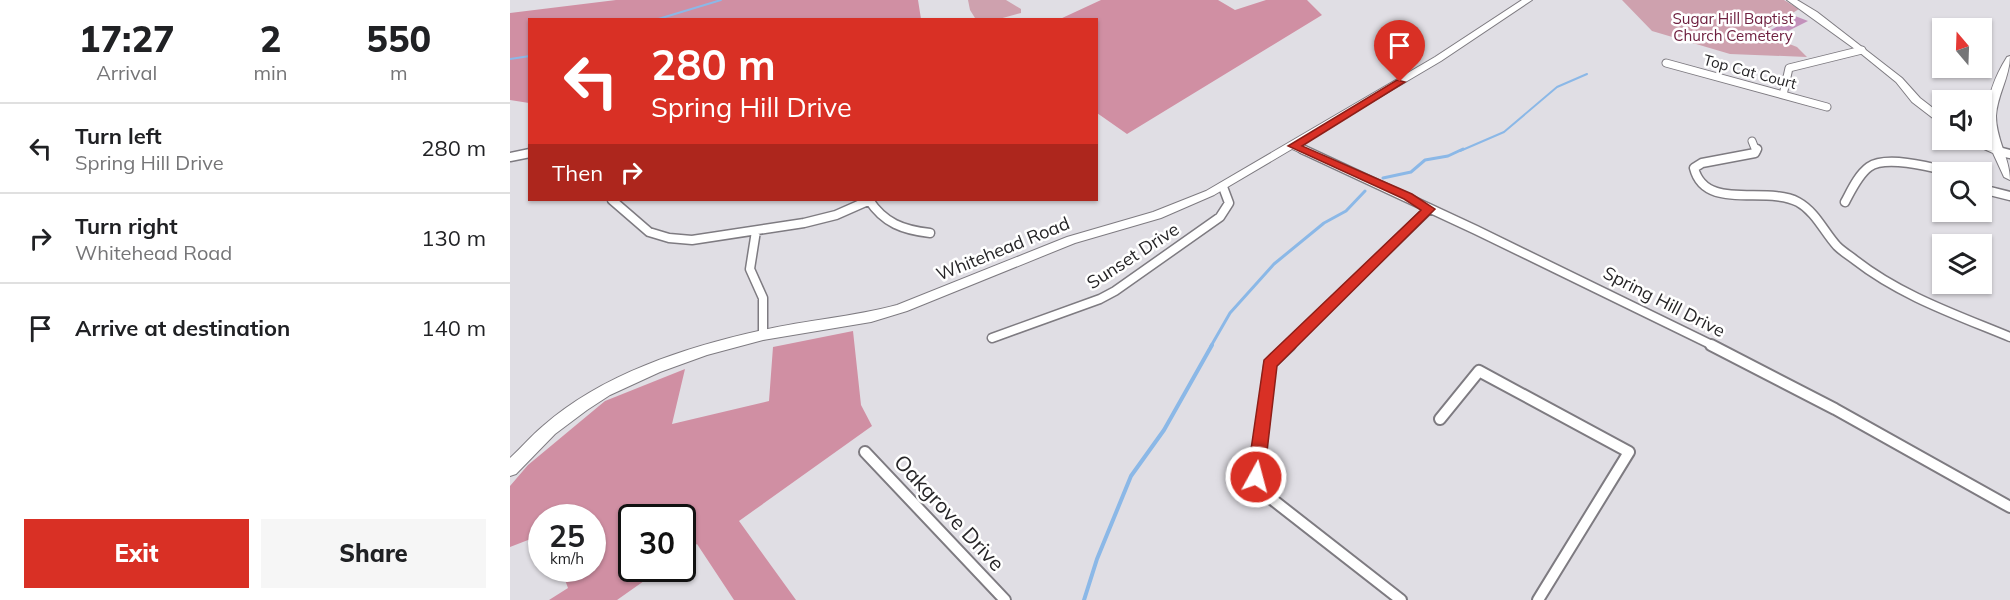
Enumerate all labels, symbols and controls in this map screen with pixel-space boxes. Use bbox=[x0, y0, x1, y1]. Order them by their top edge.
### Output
park label: Sugar Hill Baptist Church Cemetery bbox=[1672, 9, 1794, 45]
text: 17:27 bbox=[79, 16, 175, 61]
text: 2 bbox=[260, 16, 281, 61]
text: 550 bbox=[366, 16, 431, 61]
north arrow bbox=[1932, 18, 1992, 78]
map controls bbox=[1932, 18, 1992, 294]
pin bbox=[1374, 20, 1425, 82]
icon: arrive bbox=[1383, 29, 1416, 62]
text: 280 m bbox=[651, 38, 776, 91]
icon: left bbox=[552, 42, 630, 120]
street label: Top Cat Court bbox=[1701, 50, 1799, 93]
text: Arrival bbox=[96, 60, 157, 85]
text: min bbox=[253, 60, 288, 85]
text: m bbox=[390, 60, 408, 85]
text: Spring Hill Drive bbox=[651, 90, 852, 124]
button: sound bbox=[1932, 90, 1992, 150]
text: Turn left bbox=[75, 122, 162, 150]
icon: left bbox=[24, 132, 57, 165]
text: 280 m bbox=[421, 134, 486, 162]
text: Spring Hill Drive bbox=[75, 150, 224, 175]
icon: right bbox=[615, 156, 648, 189]
text: Then bbox=[552, 159, 603, 187]
button: search bbox=[1932, 162, 1992, 222]
street label: Whitehead Road bbox=[933, 211, 1073, 286]
text: Turn right bbox=[75, 212, 178, 240]
street label: Sunset Drive bbox=[1082, 217, 1183, 294]
icon: right bbox=[24, 222, 57, 255]
text: 130 m bbox=[421, 224, 486, 252]
button: layers bbox=[1932, 234, 1992, 294]
text: Whitehead Road bbox=[75, 240, 232, 265]
street label: Spring Hill Drive bbox=[1599, 261, 1729, 342]
icon: arrive bbox=[24, 312, 57, 345]
text: Arrive at destination bbox=[75, 314, 290, 342]
text: 140 m bbox=[421, 314, 486, 342]
position arrow bbox=[1224, 445, 1288, 509]
street label: Oakgrove Drive bbox=[889, 449, 1010, 576]
speed limit sign: 30 bbox=[618, 504, 696, 582]
text: 25 bbox=[549, 517, 585, 555]
button: Exit bbox=[24, 519, 249, 588]
button: Share bbox=[261, 519, 486, 588]
text: km/h bbox=[550, 549, 584, 568]

